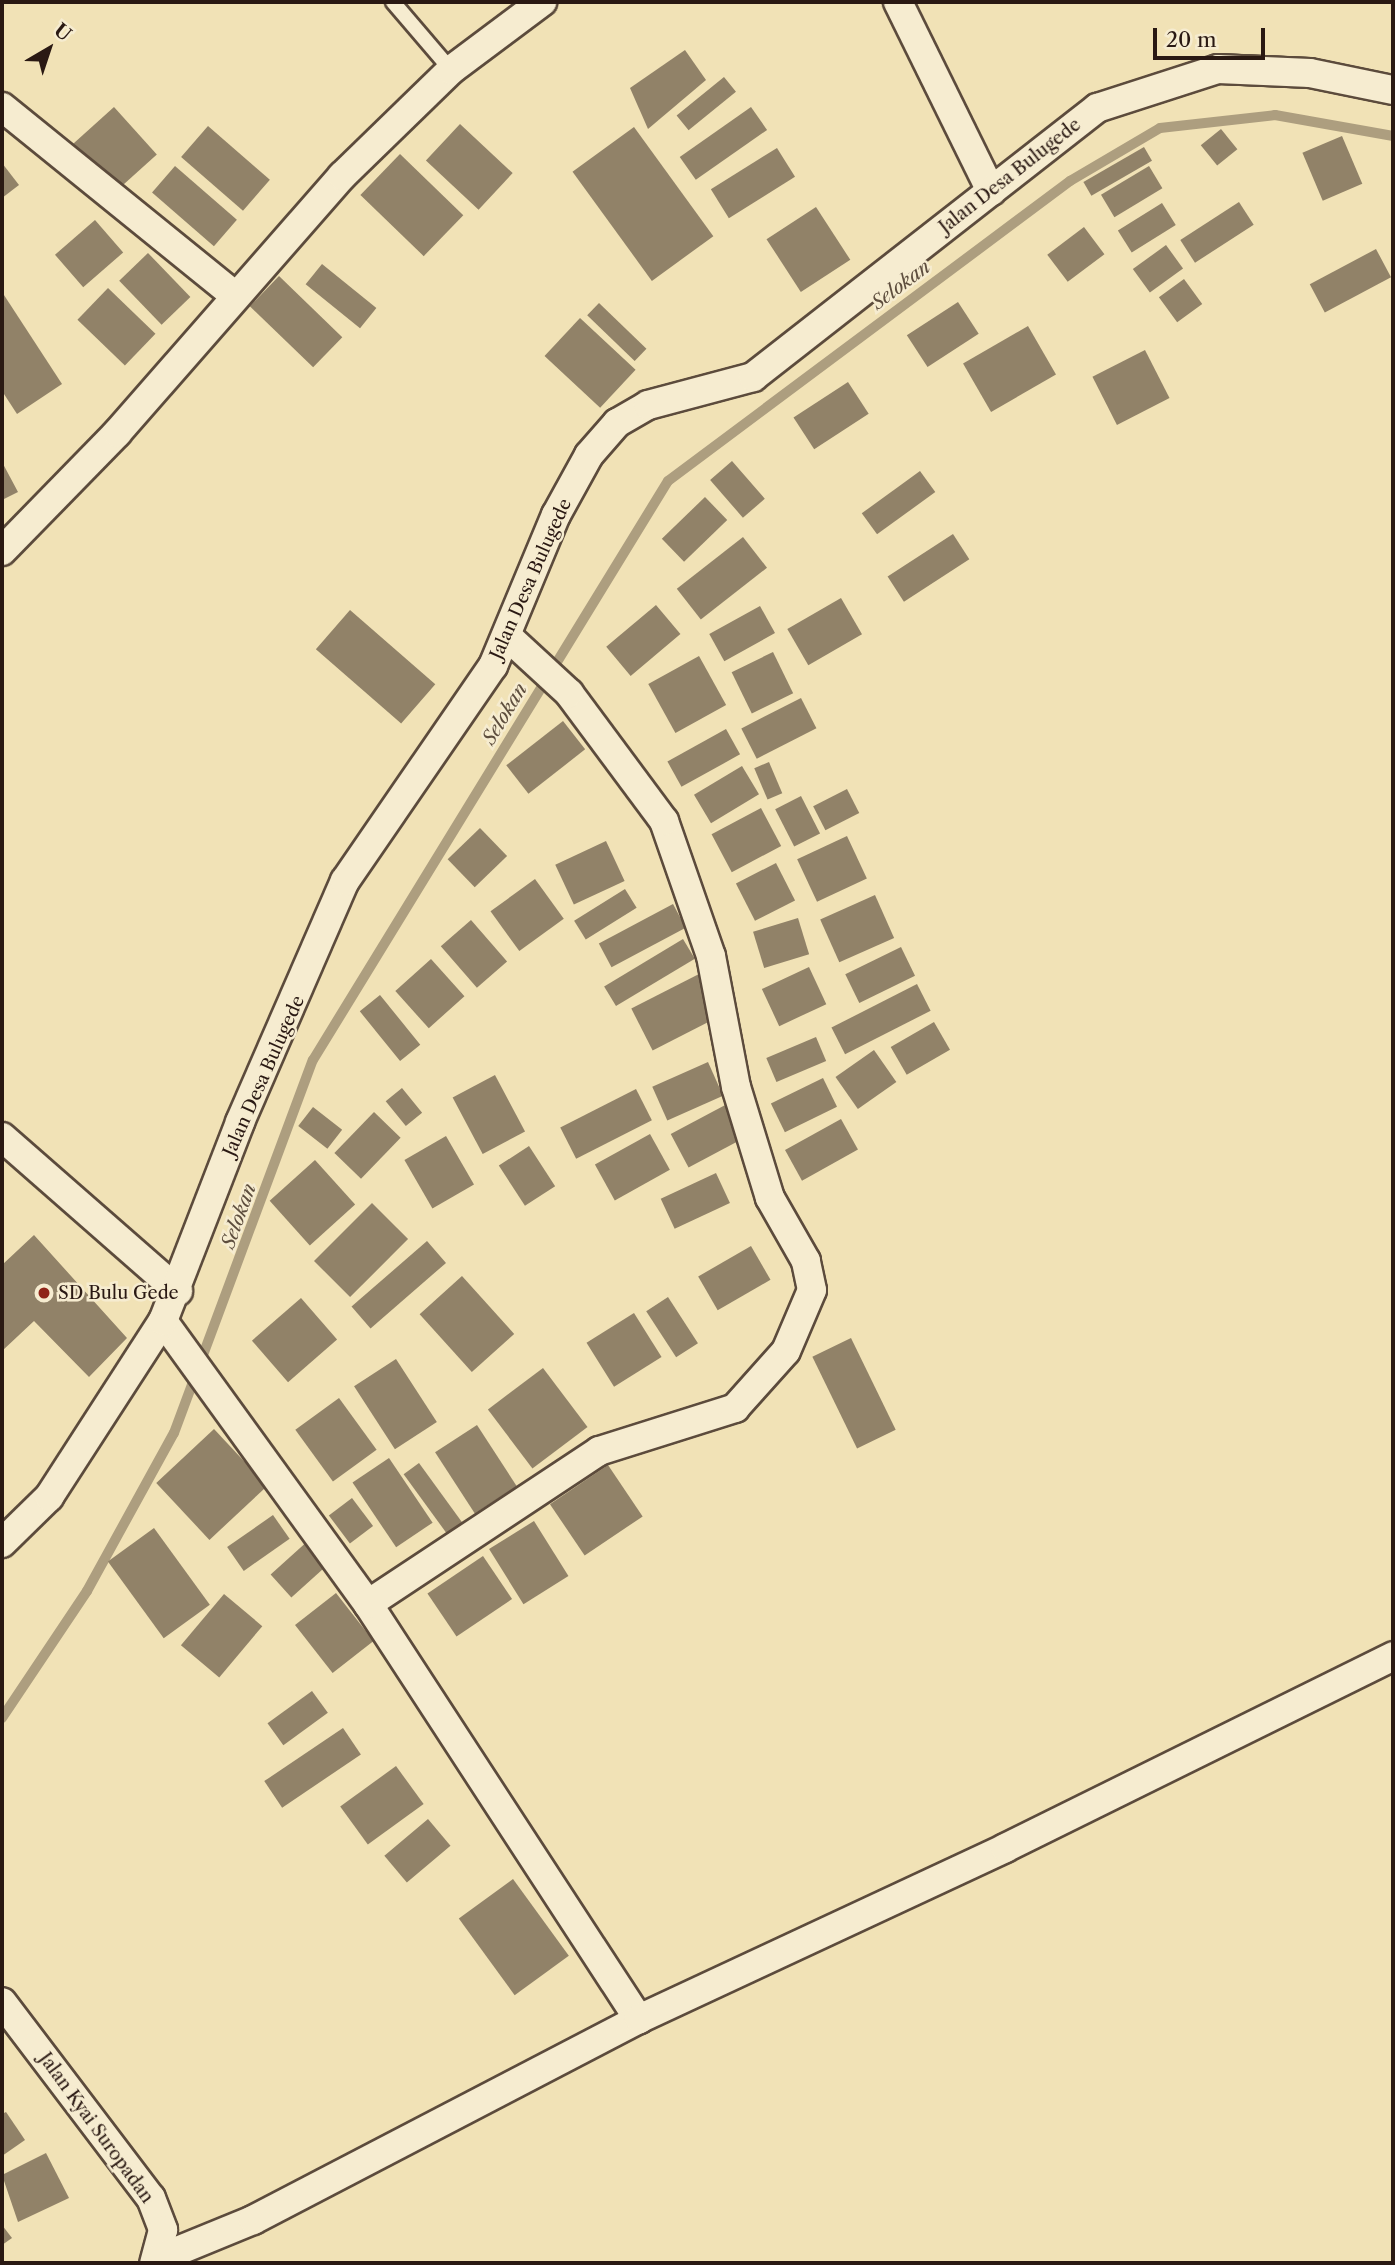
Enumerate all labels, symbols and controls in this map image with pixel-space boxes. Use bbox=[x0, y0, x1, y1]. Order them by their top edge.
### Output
north arrow bbox=[14, 14, 84, 84]
scale bar bbox=[1157, 14, 1269, 58]
text: U bbox=[49, 18, 76, 46]
text: 20 m bbox=[1166, 27, 1217, 52]
street label: Jalan Desa Bulugede bbox=[935, 114, 1085, 238]
water label: Selokan bbox=[867, 256, 935, 314]
street label: Jalan Desa Bulugede bbox=[486, 495, 576, 663]
water label: Selokan bbox=[478, 679, 532, 749]
street label: Jalan Desa Bulugede bbox=[219, 992, 309, 1160]
water label: Selokan bbox=[217, 1180, 261, 1252]
place label: SD Bulu Gede bbox=[58, 1282, 179, 1304]
marker: SD Bulu Gede bbox=[36, 1285, 52, 1301]
street label: Jalan Kyai Suropadan bbox=[34, 2049, 158, 2207]

